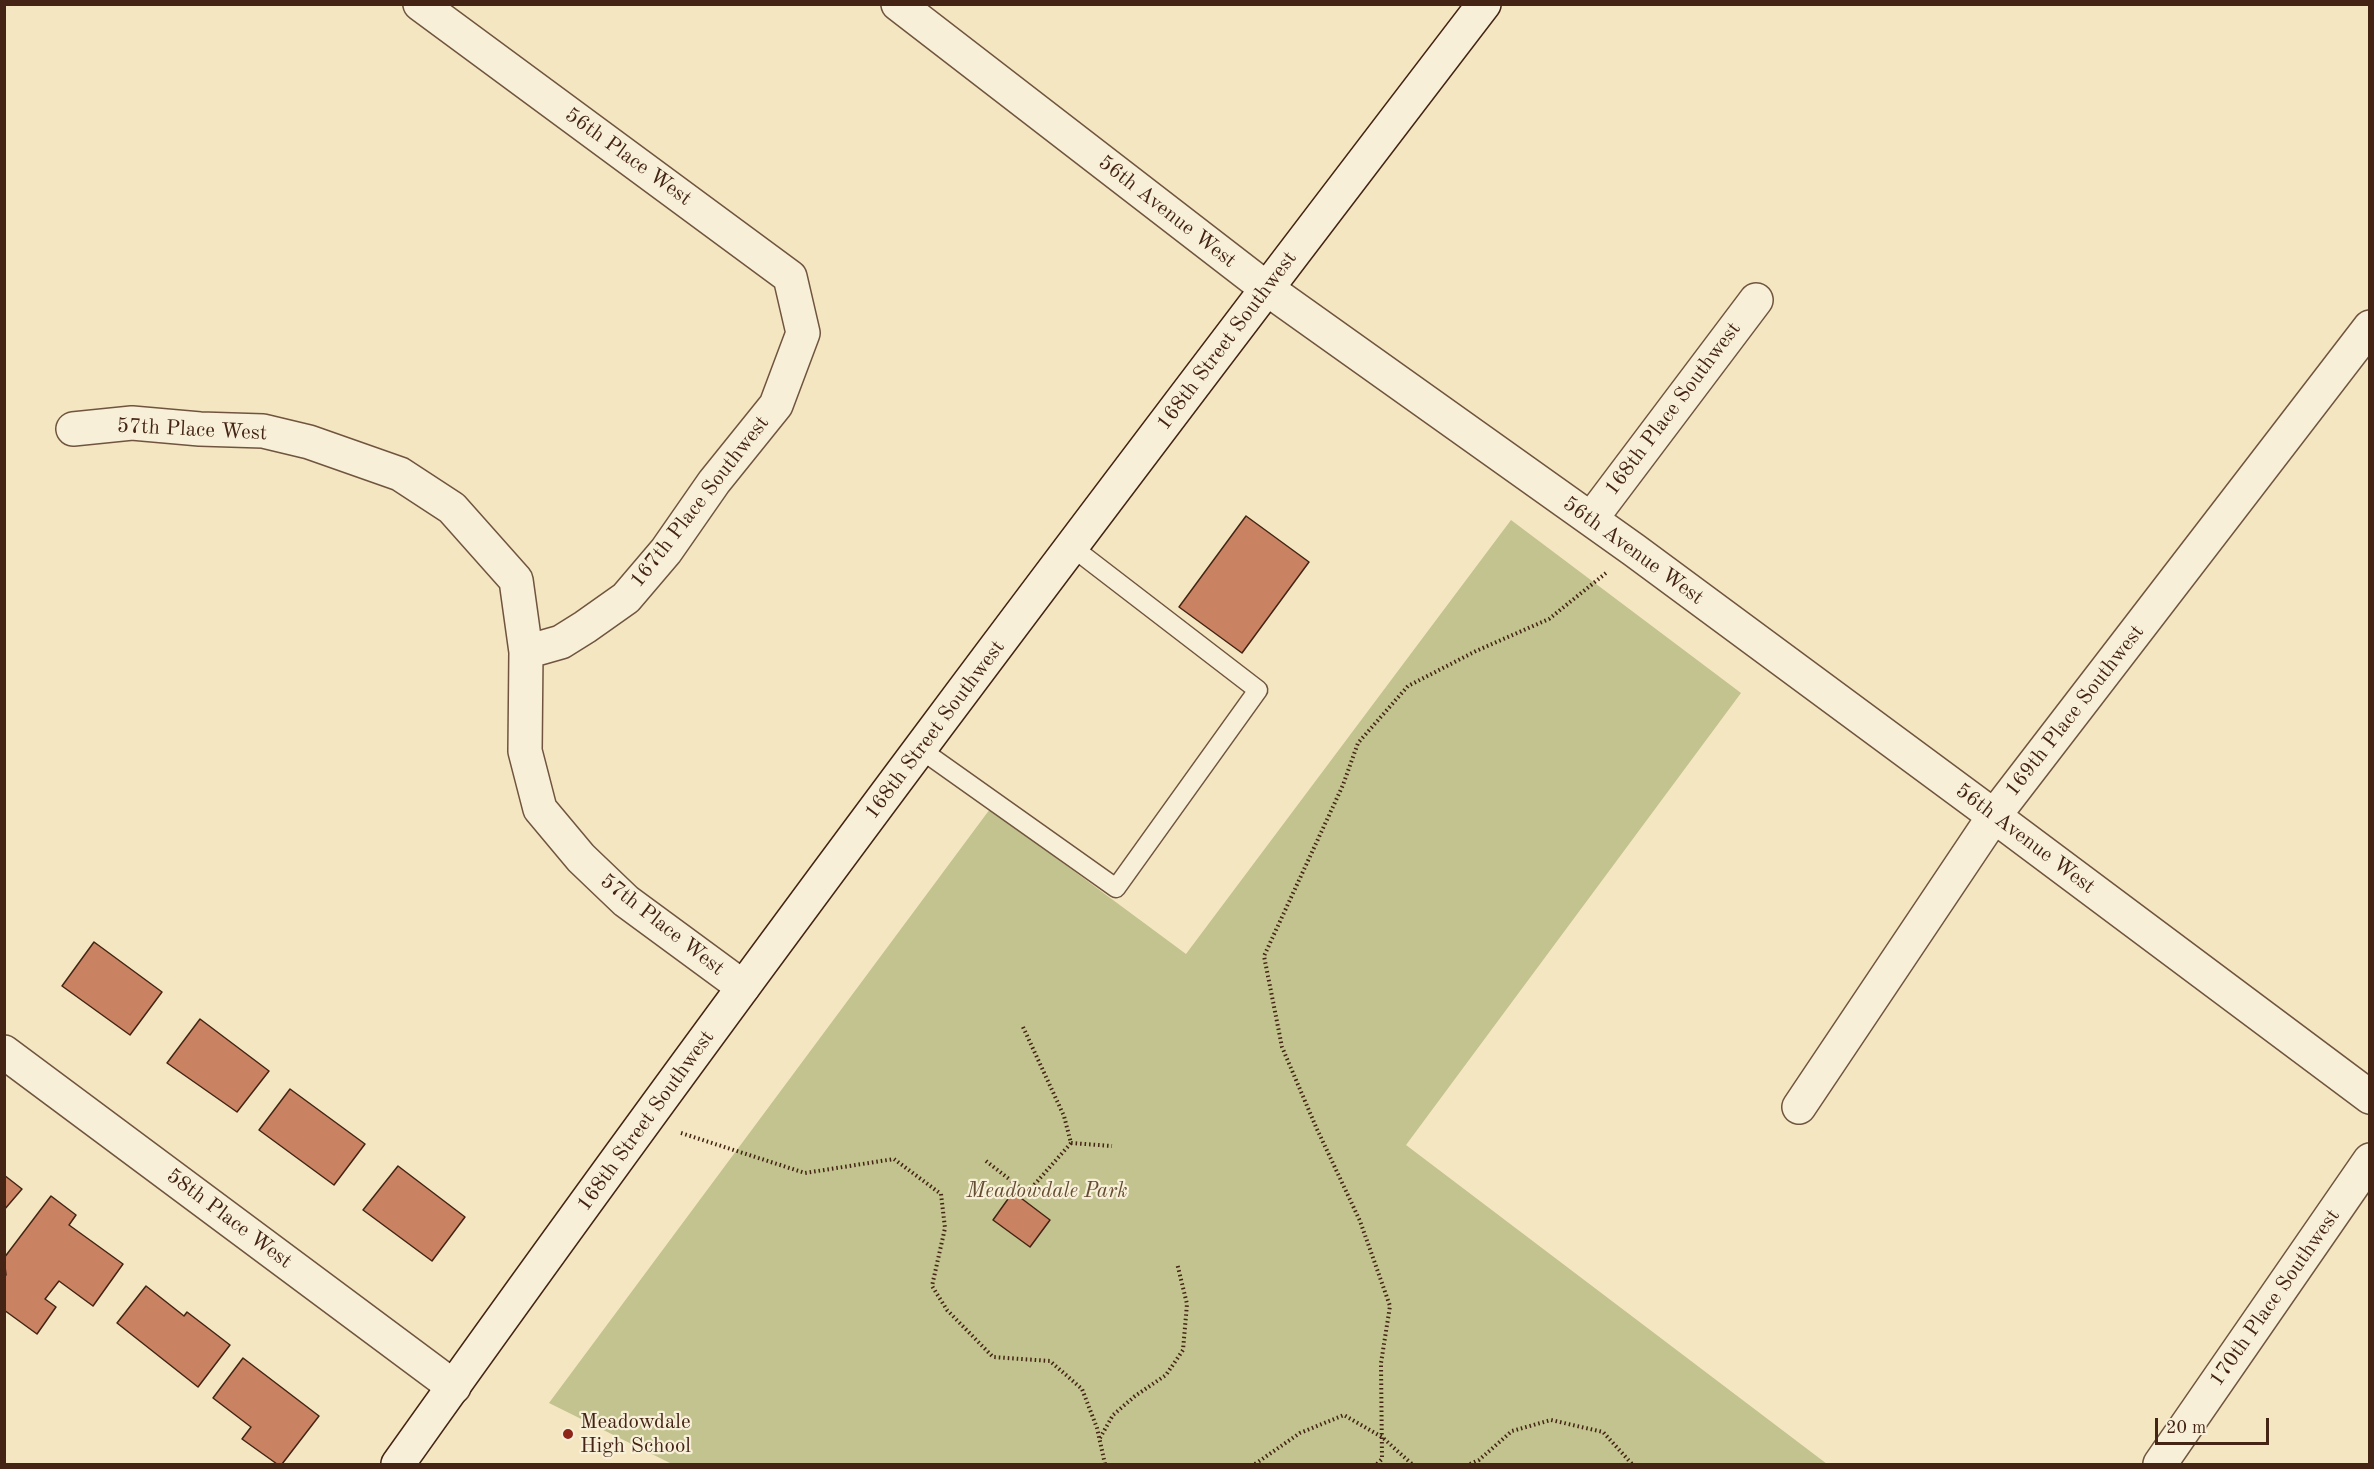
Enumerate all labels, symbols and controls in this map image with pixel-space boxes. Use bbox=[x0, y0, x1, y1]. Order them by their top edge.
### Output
street label: 56th Place West bbox=[560, 103, 696, 211]
street label: 56th Avenue West bbox=[1093, 150, 1241, 274]
street label: 168th Street Southwest bbox=[1151, 247, 1303, 435]
street label: 168th Place Southwest bbox=[1599, 317, 1747, 501]
street label: 167th Place Southwest bbox=[625, 411, 775, 593]
street label: 57th Place West bbox=[116, 413, 268, 447]
street label: 56th Avenue West bbox=[1558, 491, 1708, 611]
street label: 169th Place Southwest bbox=[2000, 620, 2150, 802]
street label: 168th Street Southwest bbox=[859, 636, 1011, 824]
street label: 56th Avenue West bbox=[1950, 778, 2100, 900]
street label: 57th Place West bbox=[595, 869, 729, 981]
street label: 168th Street Southwest bbox=[572, 1026, 720, 1216]
street label: 58th Place West bbox=[161, 1164, 297, 1274]
park label: Meadowdale Park bbox=[967, 1178, 1127, 1204]
street label: 170th Place Southwest bbox=[2204, 1204, 2346, 1392]
scale bar bbox=[2158, 1406, 2272, 1444]
place label: Meadowdale High School bbox=[580, 1409, 691, 1459]
text: 20 m bbox=[2166, 1419, 2206, 1437]
marker: Meadowdale High School bbox=[561, 1427, 575, 1441]

